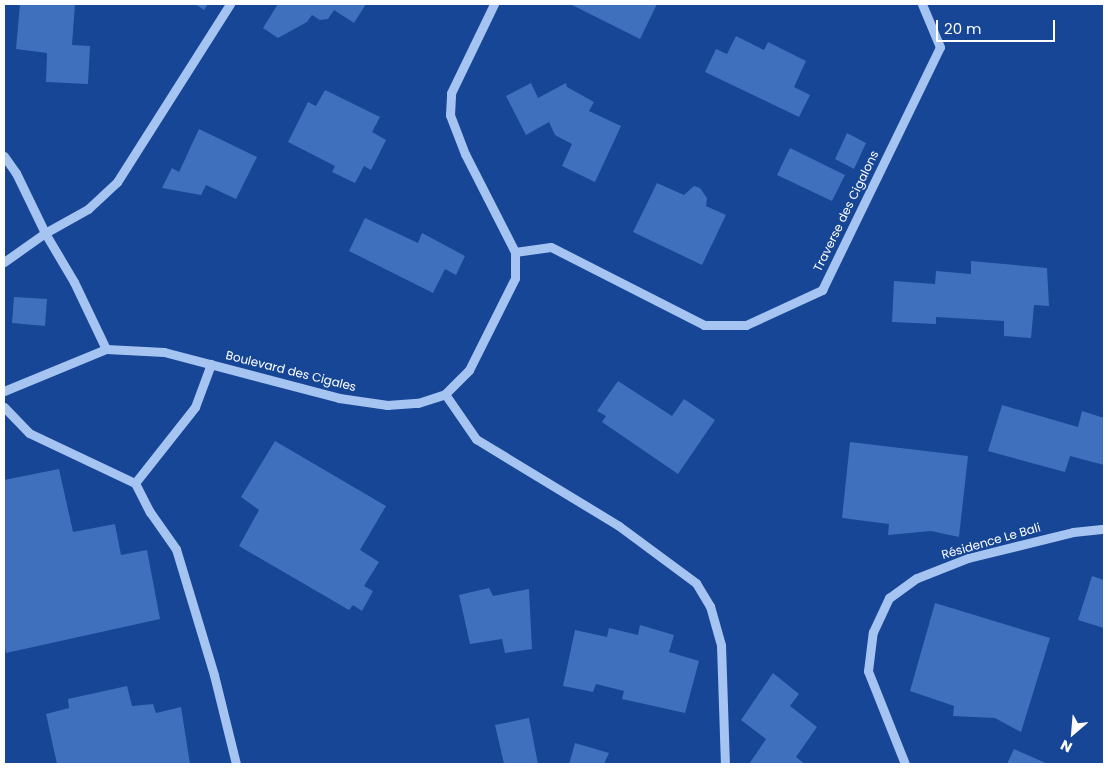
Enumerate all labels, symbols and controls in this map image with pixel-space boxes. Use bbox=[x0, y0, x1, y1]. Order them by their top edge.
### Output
scale bar bbox=[938, 10, 1057, 42]
text: 20 m bbox=[944, 18, 982, 39]
street label: Traverse des Cigalons bbox=[810, 148, 882, 274]
street label: Boulevard des Cigales bbox=[224, 348, 358, 394]
street label: Résidence Le Bali bbox=[940, 520, 1042, 562]
north arrow bbox=[1048, 708, 1098, 758]
text: N bbox=[1057, 735, 1075, 758]

